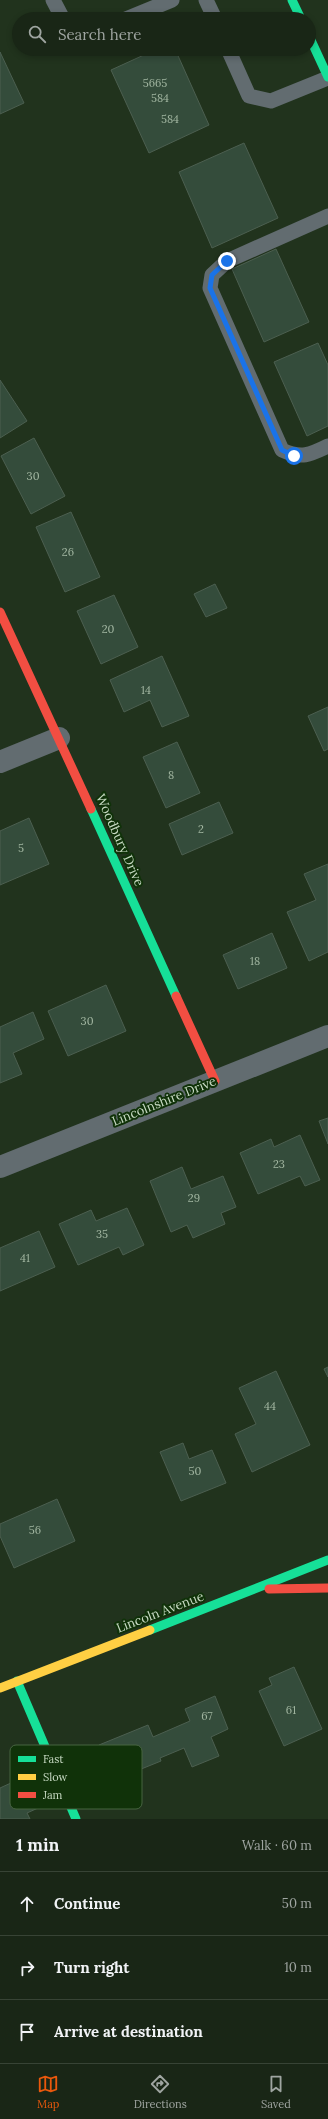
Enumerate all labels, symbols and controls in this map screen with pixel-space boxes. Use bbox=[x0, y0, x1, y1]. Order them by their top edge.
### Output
search box bbox=[12, 12, 316, 56]
icon: search bbox=[26, 23, 48, 45]
text: Search here bbox=[58, 25, 141, 44]
house number: 5665 bbox=[143, 76, 167, 90]
house number: 584 bbox=[151, 91, 169, 105]
house number: 584 bbox=[161, 112, 179, 126]
route end bbox=[218, 252, 236, 270]
route start bbox=[285, 447, 303, 465]
house number: 30 bbox=[27, 469, 40, 483]
house number: 26 bbox=[62, 545, 74, 559]
house number: 20 bbox=[102, 622, 115, 636]
house number: 14 bbox=[141, 683, 151, 697]
house number: 8 bbox=[168, 768, 174, 782]
street label: Woodbury Drive bbox=[92, 791, 148, 889]
house number: 2 bbox=[198, 822, 204, 836]
house number: 5 bbox=[18, 841, 24, 855]
house number: 18 bbox=[250, 954, 260, 968]
house number: 30 bbox=[81, 1014, 94, 1028]
street label: Lincolnshire Drive bbox=[109, 1072, 219, 1130]
house number: 23 bbox=[273, 1157, 285, 1171]
house number: 29 bbox=[188, 1191, 200, 1205]
house number: 35 bbox=[96, 1227, 108, 1241]
house number: 41 bbox=[20, 1251, 30, 1265]
house number: 44 bbox=[264, 1399, 276, 1413]
house number: 50 bbox=[189, 1464, 202, 1478]
house number: 56 bbox=[29, 1523, 41, 1537]
street label: Lincoln Avenue bbox=[114, 1587, 206, 1637]
house number: 61 bbox=[286, 1703, 296, 1717]
house number: 67 bbox=[201, 1709, 213, 1723]
legend bbox=[10, 1745, 142, 1809]
text: Fast bbox=[43, 1752, 64, 1766]
text: Slow bbox=[43, 1770, 68, 1784]
text: Jam bbox=[42, 1788, 63, 1802]
text: 1 min bbox=[16, 1834, 59, 1856]
text: Walk · 60 m bbox=[242, 1837, 312, 1854]
icon: ahead bbox=[16, 1893, 38, 1915]
text: Continue bbox=[54, 1894, 120, 1913]
text: 50 m bbox=[282, 1895, 312, 1912]
icon: right bbox=[16, 1957, 38, 1979]
text: Turn right bbox=[54, 1958, 130, 1977]
text: 10 m bbox=[284, 1959, 312, 1976]
icon: arrive bbox=[16, 2021, 38, 2043]
text: Arrive at destination bbox=[54, 2022, 203, 2041]
tab: Map bbox=[37, 2073, 59, 2111]
tab: Directions bbox=[134, 2073, 187, 2111]
tab: Saved bbox=[261, 2073, 291, 2111]

